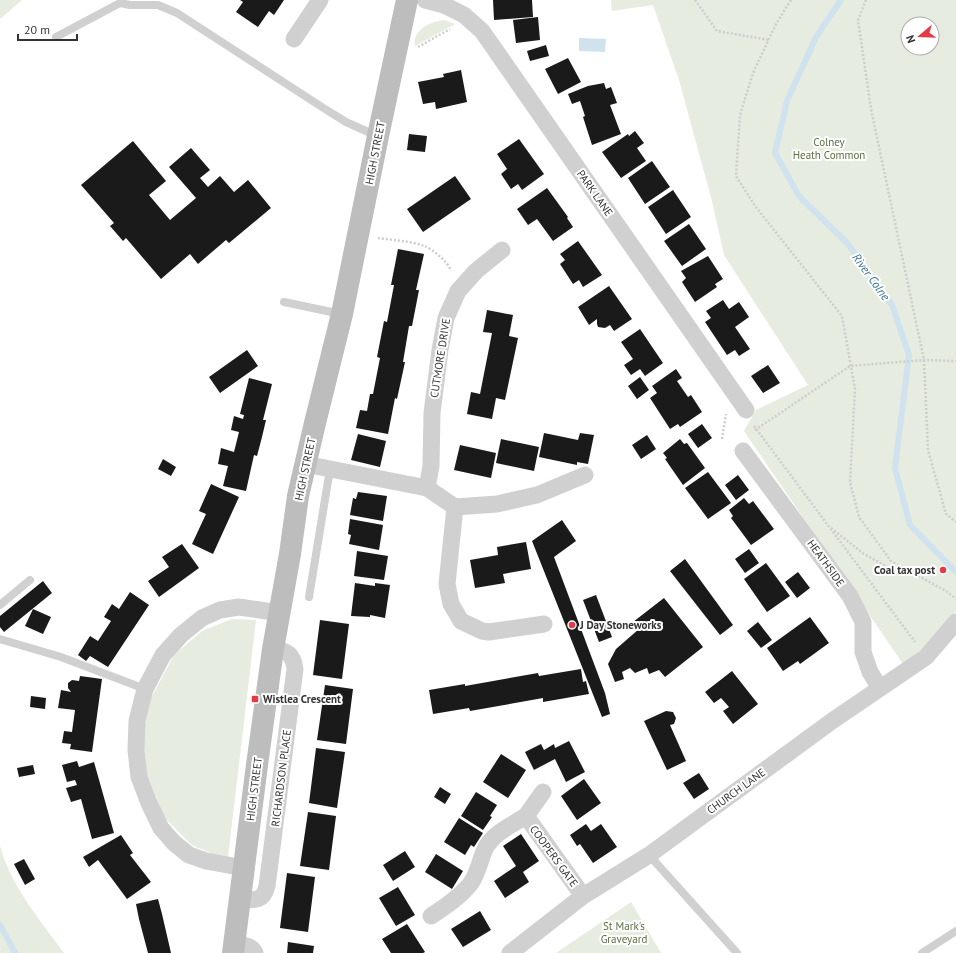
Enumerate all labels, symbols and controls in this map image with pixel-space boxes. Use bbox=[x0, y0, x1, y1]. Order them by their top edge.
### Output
scale bar bbox=[18, 16, 77, 42]
north arrow bbox=[900, 16, 940, 56]
text: 20 m bbox=[24, 22, 50, 37]
text: N bbox=[903, 34, 918, 45]
street label: HIGH STREET bbox=[362, 120, 388, 186]
park label: Colney Heath Common bbox=[793, 135, 865, 162]
street label: PARK LANE bbox=[574, 167, 616, 219]
water label: River Colne bbox=[849, 250, 894, 304]
street label: CUTMORE DRIVE bbox=[427, 317, 453, 399]
street label: HIGH STREET bbox=[291, 436, 319, 502]
street label: HEATHSIDE bbox=[804, 537, 848, 589]
place label: Coal tax post bbox=[874, 563, 935, 577]
marker: Coal tax post bbox=[938, 565, 948, 575]
place label: J Day Stoneworks bbox=[579, 618, 662, 632]
marker: J Day Stoneworks bbox=[567, 620, 577, 630]
place label: Wistlea Crescent bbox=[263, 692, 341, 706]
marker: Wistlea Crescent bbox=[250, 694, 260, 704]
street label: RICHARDSON PLACE bbox=[268, 729, 294, 827]
street label: HIGH STREET bbox=[243, 756, 265, 822]
street label: CHURCH LANE bbox=[704, 765, 768, 817]
street label: COOPERS GATE bbox=[527, 822, 581, 890]
park label: St Mark's Graveyard bbox=[601, 919, 647, 946]

